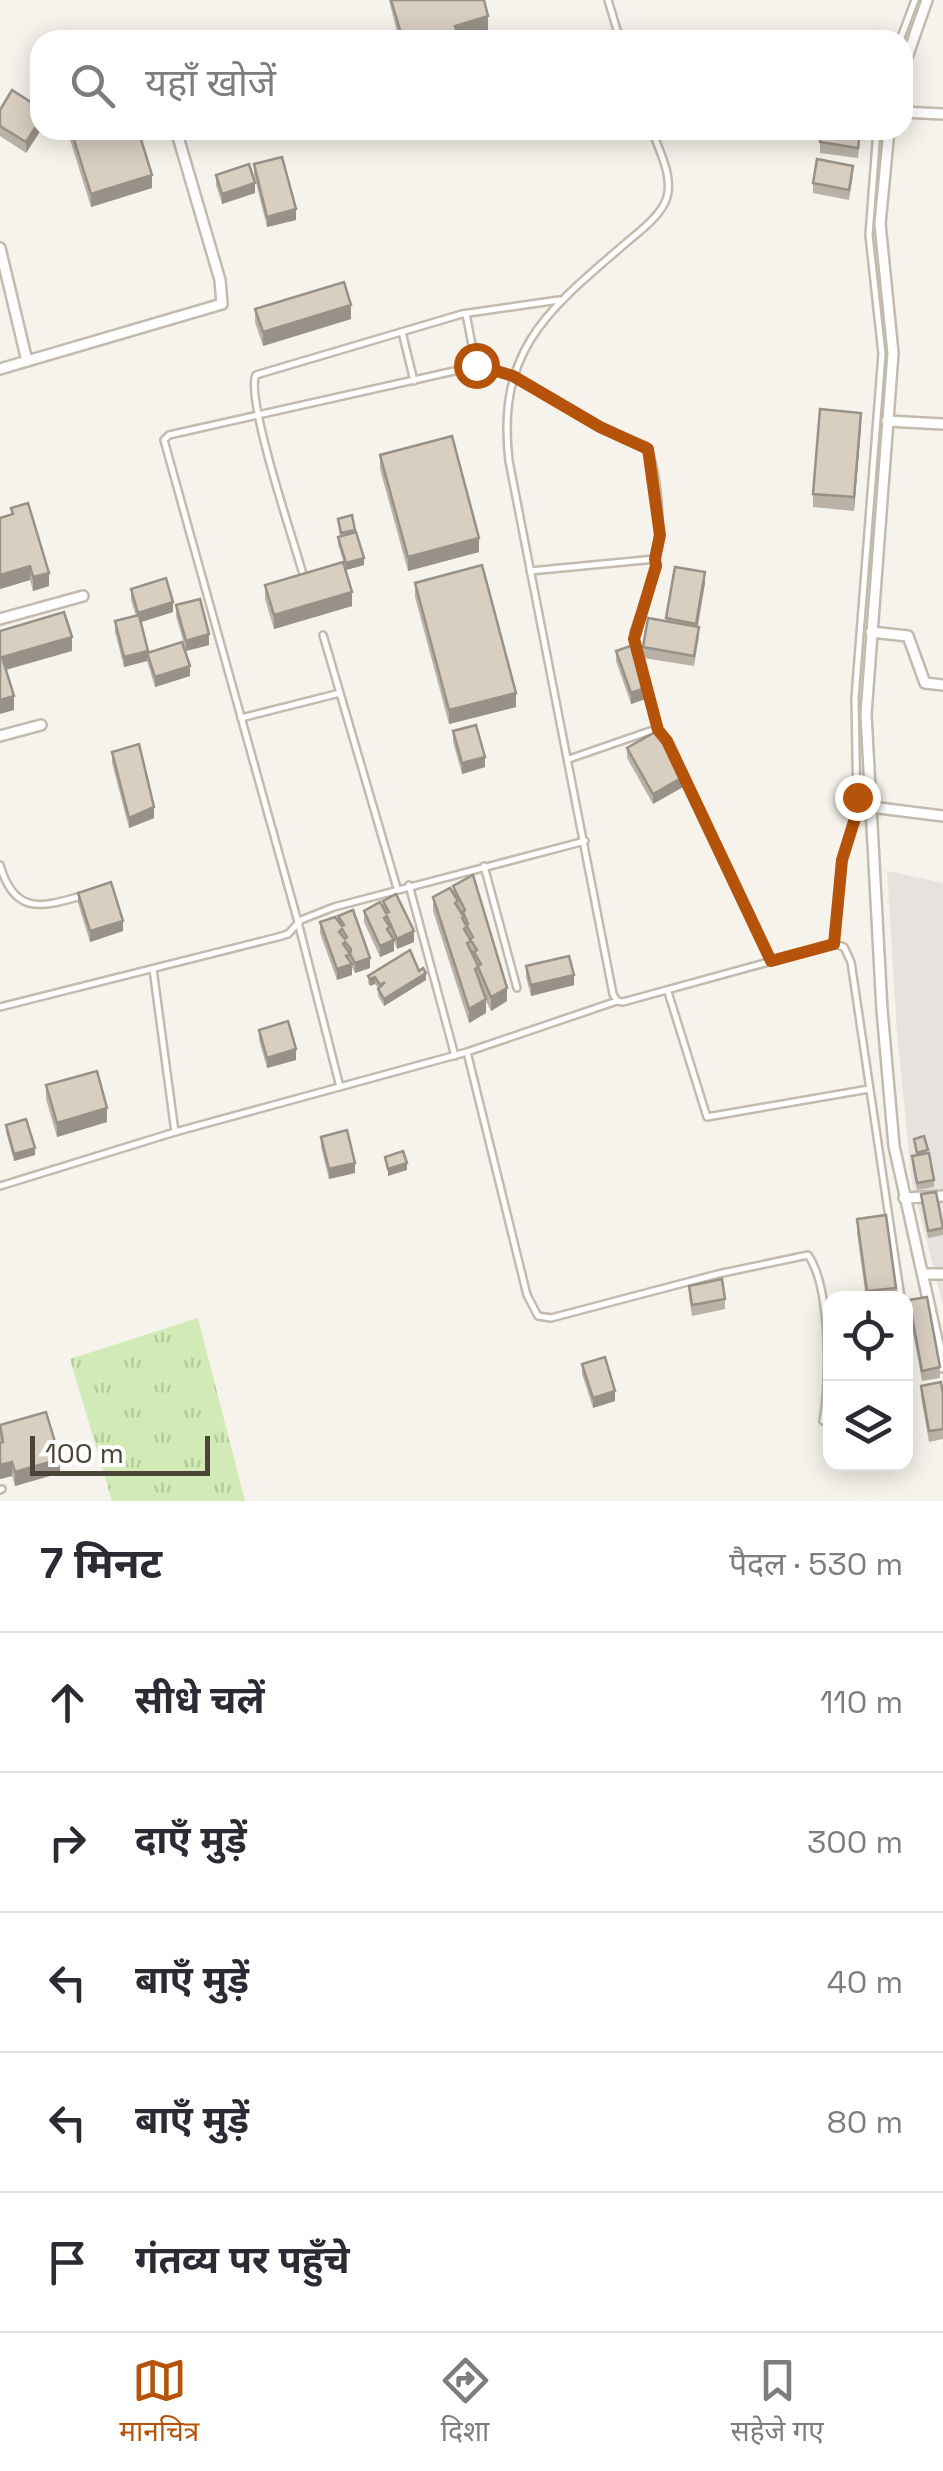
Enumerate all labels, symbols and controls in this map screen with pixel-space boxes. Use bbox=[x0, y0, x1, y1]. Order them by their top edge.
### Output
search box bbox=[30, 30, 913, 140]
icon: search bbox=[65, 58, 120, 113]
text: यहाँ खोजें bbox=[145, 59, 276, 107]
route start bbox=[454, 343, 500, 389]
route end bbox=[835, 775, 881, 821]
map controls bbox=[823, 1291, 913, 1471]
button: locate bbox=[823, 1291, 913, 1381]
button: layers bbox=[823, 1381, 913, 1471]
scale bar bbox=[30, 1431, 210, 1476]
text: 100 m bbox=[45, 1435, 124, 1471]
text: 7 मिनट bbox=[40, 1537, 162, 1590]
text: पैदल · 530 m bbox=[729, 1544, 903, 1584]
icon: ahead bbox=[40, 1675, 95, 1730]
text: सीधे चलें bbox=[135, 1676, 264, 1724]
text: 110 m bbox=[820, 1682, 903, 1722]
icon: right bbox=[40, 1815, 95, 1870]
text: दाएँ मुड़ें bbox=[135, 1816, 247, 1864]
text: 300 m bbox=[807, 1822, 903, 1862]
icon: left bbox=[40, 1955, 95, 2010]
text: बाएँ मुड़ें bbox=[135, 1956, 249, 2004]
text: 40 m bbox=[827, 1962, 903, 2002]
icon: left bbox=[40, 2095, 95, 2150]
text: बाएँ मुड़ें bbox=[135, 2096, 249, 2144]
text: 80 m bbox=[827, 2102, 903, 2142]
icon: arrive bbox=[40, 2235, 95, 2290]
text: गंतव्य पर पहुँचे bbox=[135, 2236, 350, 2284]
tab: मानचित्र bbox=[119, 2353, 199, 2452]
tab: दिशा bbox=[438, 2353, 493, 2452]
tab: सहेजे गए bbox=[731, 2353, 824, 2452]

